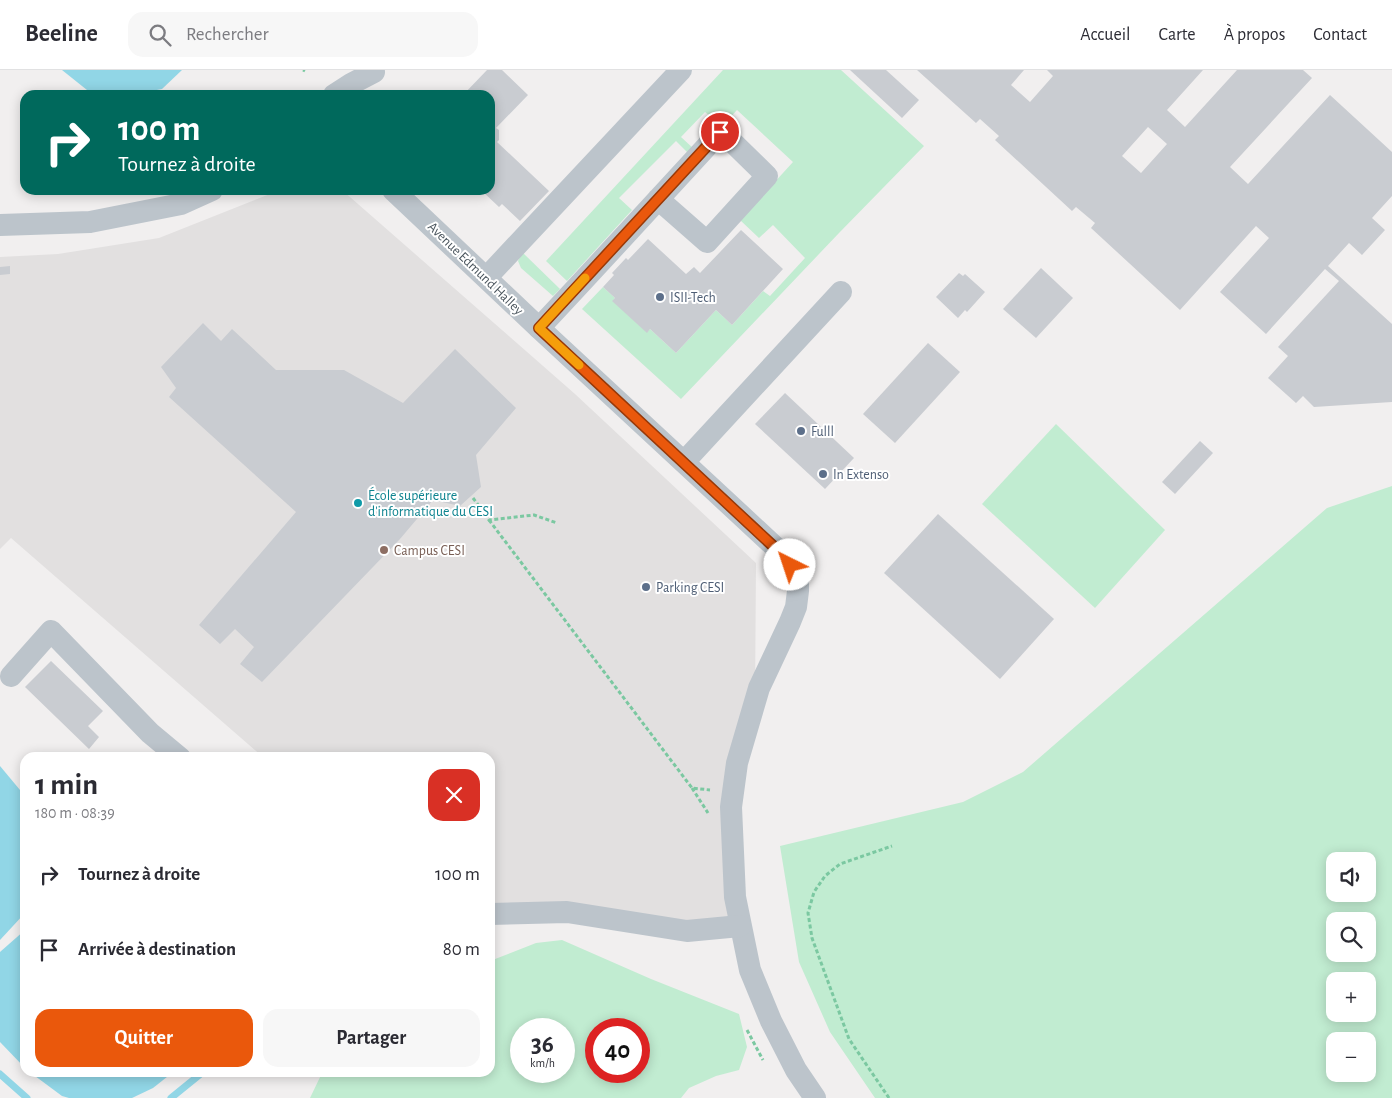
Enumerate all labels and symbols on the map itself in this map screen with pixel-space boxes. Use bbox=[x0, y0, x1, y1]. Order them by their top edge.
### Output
pin bbox=[699, 111, 741, 153]
street label: Avenue Edmund Halley bbox=[425, 220, 526, 318]
marker: ISII-Tech bbox=[654, 291, 666, 303]
place label: ISII-Tech bbox=[670, 291, 716, 305]
marker: Fulll bbox=[795, 425, 807, 437]
place label: Fulll bbox=[811, 425, 834, 439]
marker: In Extenso bbox=[817, 468, 829, 480]
place label: In Extenso bbox=[833, 468, 889, 482]
place label: École supérieure d'informatique du CESI bbox=[368, 486, 493, 519]
marker: École supérieure d'informatique du CESI bbox=[352, 497, 364, 509]
position arrow bbox=[763, 538, 815, 590]
marker: Campus CESI bbox=[378, 544, 390, 556]
place label: Campus CESI bbox=[394, 544, 465, 558]
marker: Parking CESI bbox=[640, 581, 652, 593]
place label: Parking CESI bbox=[656, 581, 724, 595]
speed limit sign: 40 bbox=[585, 1018, 650, 1083]

